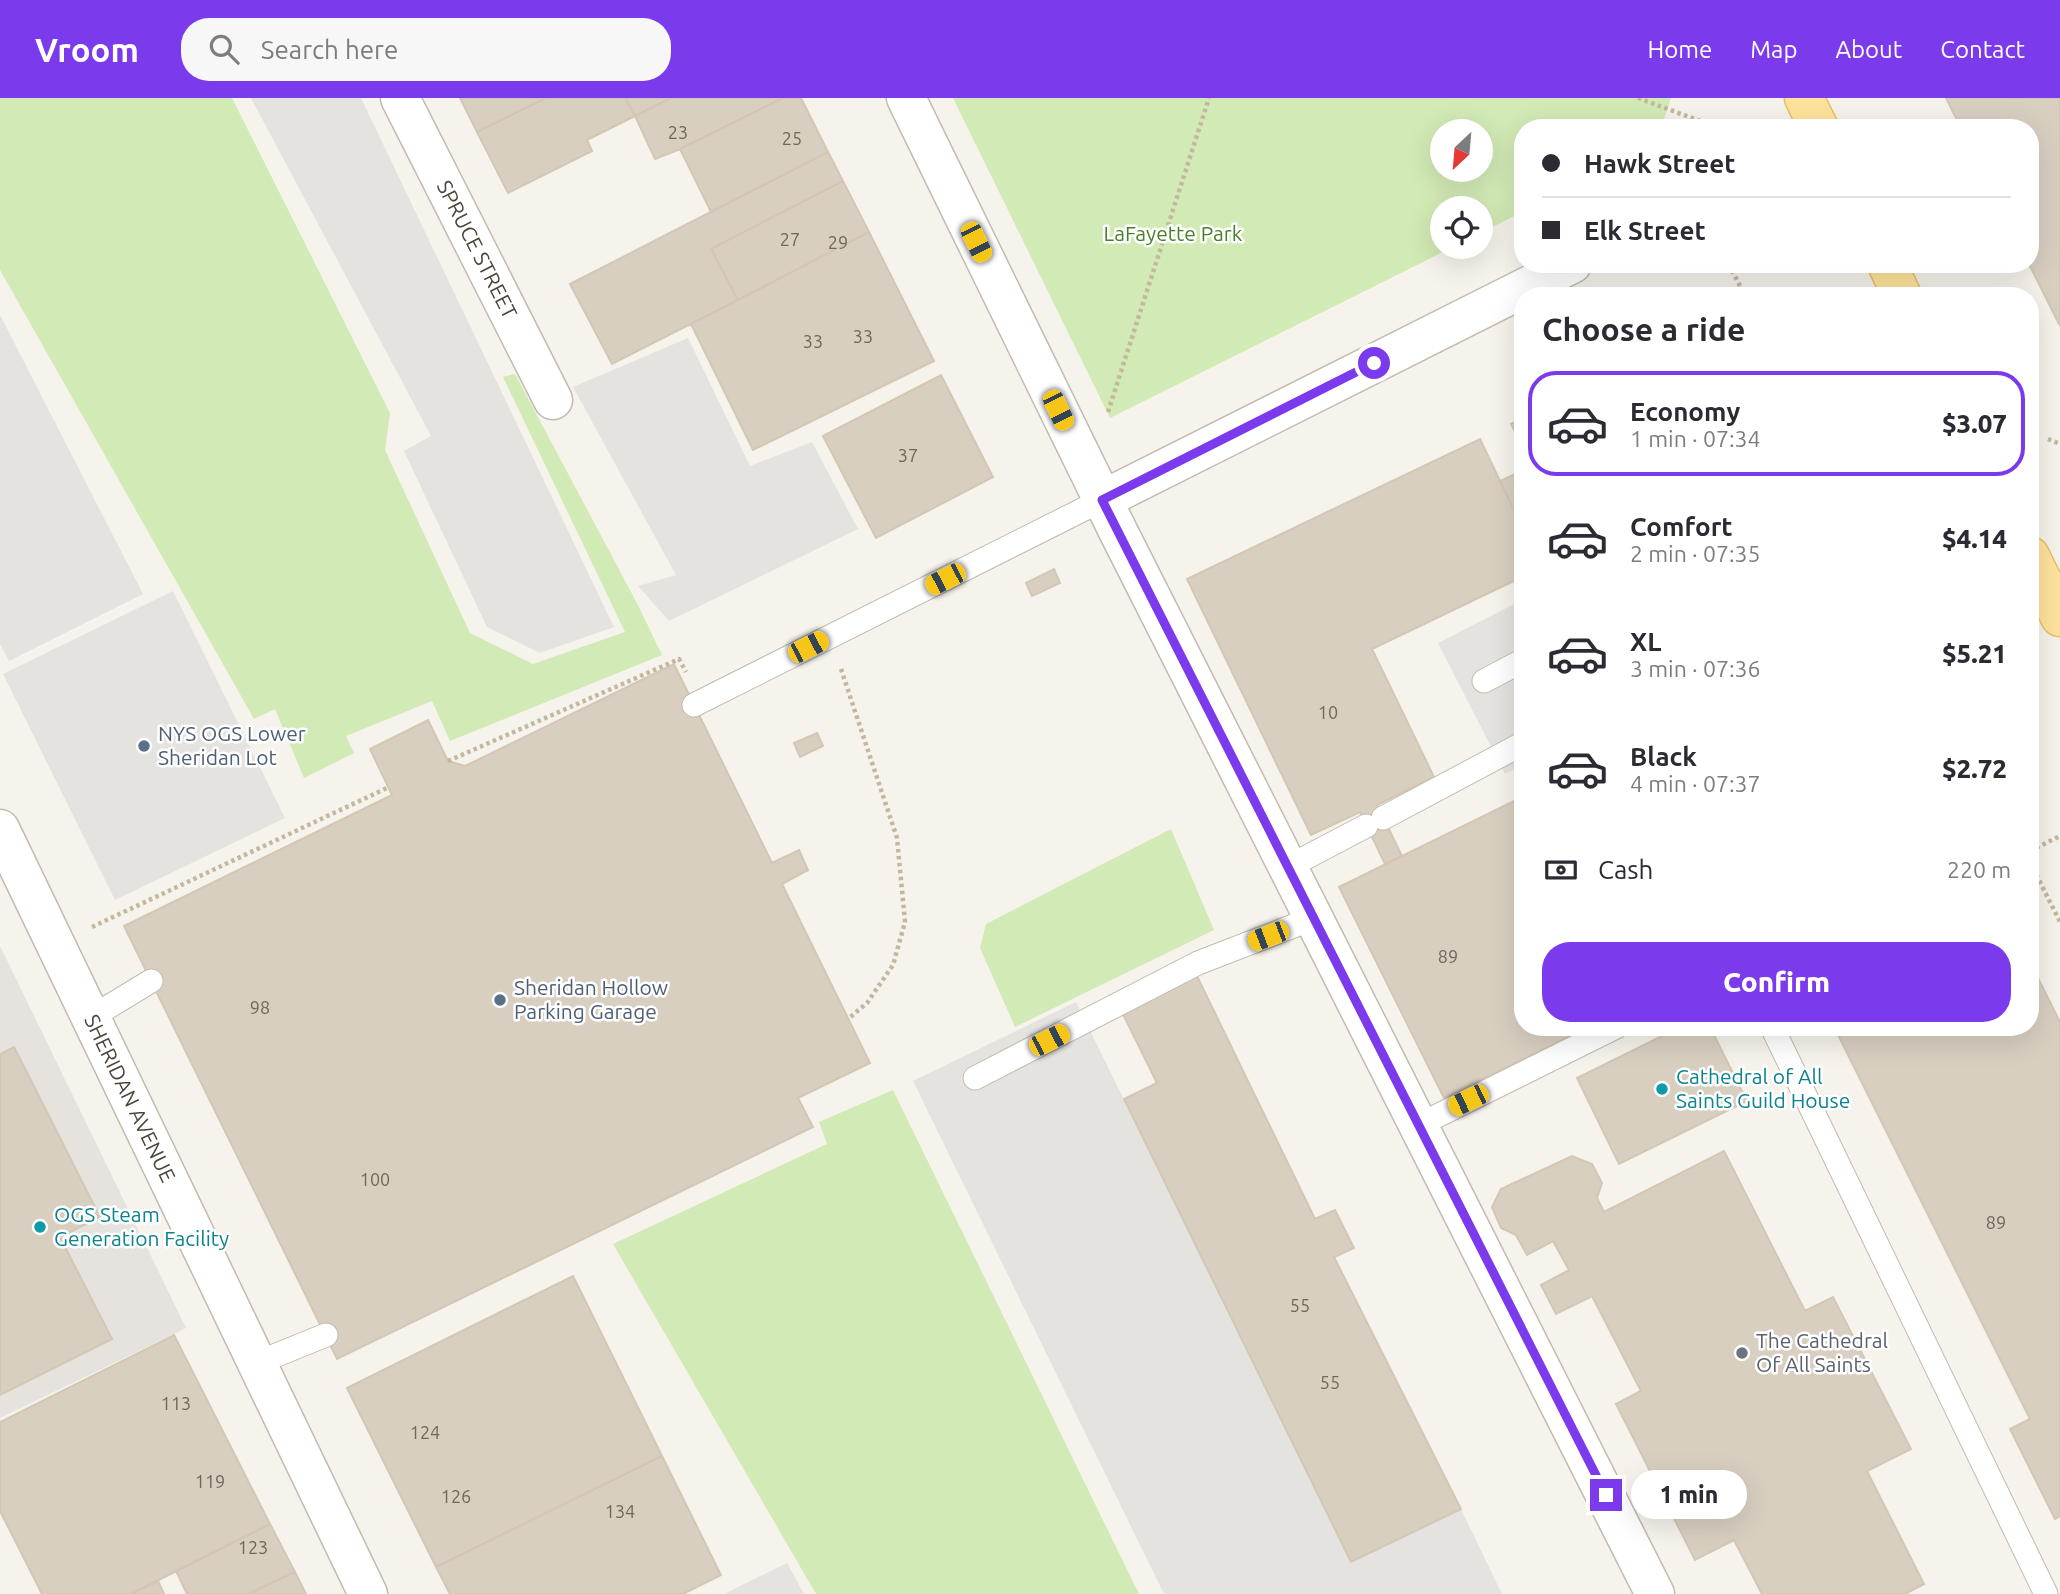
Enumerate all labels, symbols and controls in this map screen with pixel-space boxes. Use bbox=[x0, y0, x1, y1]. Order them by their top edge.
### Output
search box bbox=[181, 18, 671, 81]
icon: search bbox=[205, 30, 243, 68]
text: Vroom bbox=[35, 31, 139, 68]
text: Search here bbox=[261, 35, 398, 64]
text: Home bbox=[1647, 36, 1712, 63]
text: Map bbox=[1750, 36, 1797, 63]
text: About bbox=[1835, 36, 1902, 63]
text: Contact bbox=[1940, 36, 2025, 63]
north arrow bbox=[1430, 119, 1493, 182]
map controls bbox=[1430, 119, 1493, 259]
house number: 23 bbox=[668, 122, 688, 142]
house number: 25 bbox=[782, 128, 802, 148]
text: Hawk Street bbox=[1584, 149, 1735, 178]
street label: SPRUCE STREET bbox=[433, 176, 523, 322]
button: locate bbox=[1430, 196, 1493, 259]
text: Elk Street bbox=[1584, 216, 1706, 245]
car bbox=[958, 219, 995, 265]
park label: LaFayette Park bbox=[1104, 221, 1243, 245]
house number: 27 bbox=[780, 229, 800, 249]
house number: 29 bbox=[828, 232, 848, 252]
text: Choose a ride bbox=[1542, 311, 1745, 347]
house number: 33 bbox=[853, 326, 873, 346]
house number: 33 bbox=[803, 331, 823, 351]
route start bbox=[1358, 347, 1390, 379]
car bbox=[1040, 387, 1077, 433]
icon: car bbox=[1546, 392, 1609, 455]
text: Economy bbox=[1630, 397, 1740, 426]
text: $3.07 bbox=[1942, 409, 2007, 438]
text: 1 min · 07:34 bbox=[1630, 426, 1761, 451]
house number: 37 bbox=[898, 445, 918, 465]
icon: car bbox=[1546, 507, 1609, 570]
text: Comfort bbox=[1630, 512, 1733, 541]
text: $4.14 bbox=[1942, 524, 2007, 553]
text: 2 min · 07:35 bbox=[1630, 541, 1761, 566]
car bbox=[922, 560, 969, 598]
icon: car bbox=[1546, 622, 1609, 685]
text: XL bbox=[1630, 627, 1661, 656]
car bbox=[785, 628, 832, 666]
text: $5.21 bbox=[1942, 639, 2007, 668]
text: 3 min · 07:36 bbox=[1630, 656, 1761, 681]
house number: 10 bbox=[1318, 702, 1338, 722]
place label: NYS OGS Lower Sheridan Lot bbox=[158, 721, 306, 769]
icon: car bbox=[1546, 737, 1609, 800]
marker: NYS OGS Lower Sheridan Lot bbox=[136, 738, 152, 754]
text: Black bbox=[1630, 742, 1697, 771]
text: $2.72 bbox=[1942, 754, 2007, 783]
text: 4 min · 07:37 bbox=[1630, 771, 1761, 796]
icon: cash bbox=[1542, 851, 1580, 889]
text: Cash bbox=[1598, 855, 1653, 884]
text: 220 m bbox=[1947, 857, 2011, 882]
car bbox=[1245, 919, 1292, 953]
button: Confirm bbox=[1542, 942, 2011, 1022]
house number: 89 bbox=[1438, 946, 1458, 966]
place label: Sheridan Hollow Parking Garage bbox=[514, 975, 668, 1023]
marker: Sheridan Hollow Parking Garage bbox=[492, 992, 508, 1008]
house number: 98 bbox=[250, 997, 270, 1017]
street label: SHERIDAN AVENUE bbox=[80, 1010, 181, 1186]
car bbox=[1026, 1021, 1073, 1059]
place label: Cathedral of All Saints Guild House bbox=[1676, 1064, 1850, 1112]
car bbox=[1445, 1081, 1492, 1119]
marker: Cathedral of All Saints Guild House bbox=[1654, 1081, 1670, 1097]
house number: 100 bbox=[360, 1169, 390, 1189]
place label: OGS Steam Generation Facility bbox=[54, 1202, 229, 1250]
house number: 89 bbox=[1986, 1212, 2006, 1232]
marker: OGS Steam Generation Facility bbox=[32, 1219, 48, 1235]
house number: 55 bbox=[1290, 1295, 1310, 1315]
place label: The Cathedral Of All Saints bbox=[1756, 1328, 1888, 1376]
marker: The Cathedral Of All Saints bbox=[1734, 1345, 1750, 1361]
house number: 55 bbox=[1320, 1372, 1340, 1392]
house number: 113 bbox=[161, 1393, 191, 1413]
house number: 124 bbox=[410, 1422, 440, 1442]
callout: 1 min bbox=[1630, 1470, 1746, 1520]
house number: 119 bbox=[195, 1471, 225, 1491]
route end bbox=[1590, 1479, 1622, 1511]
text: 1 min bbox=[1660, 1482, 1718, 1507]
house number: 126 bbox=[441, 1486, 471, 1506]
house number: 134 bbox=[605, 1501, 635, 1521]
house number: 123 bbox=[238, 1537, 268, 1557]

